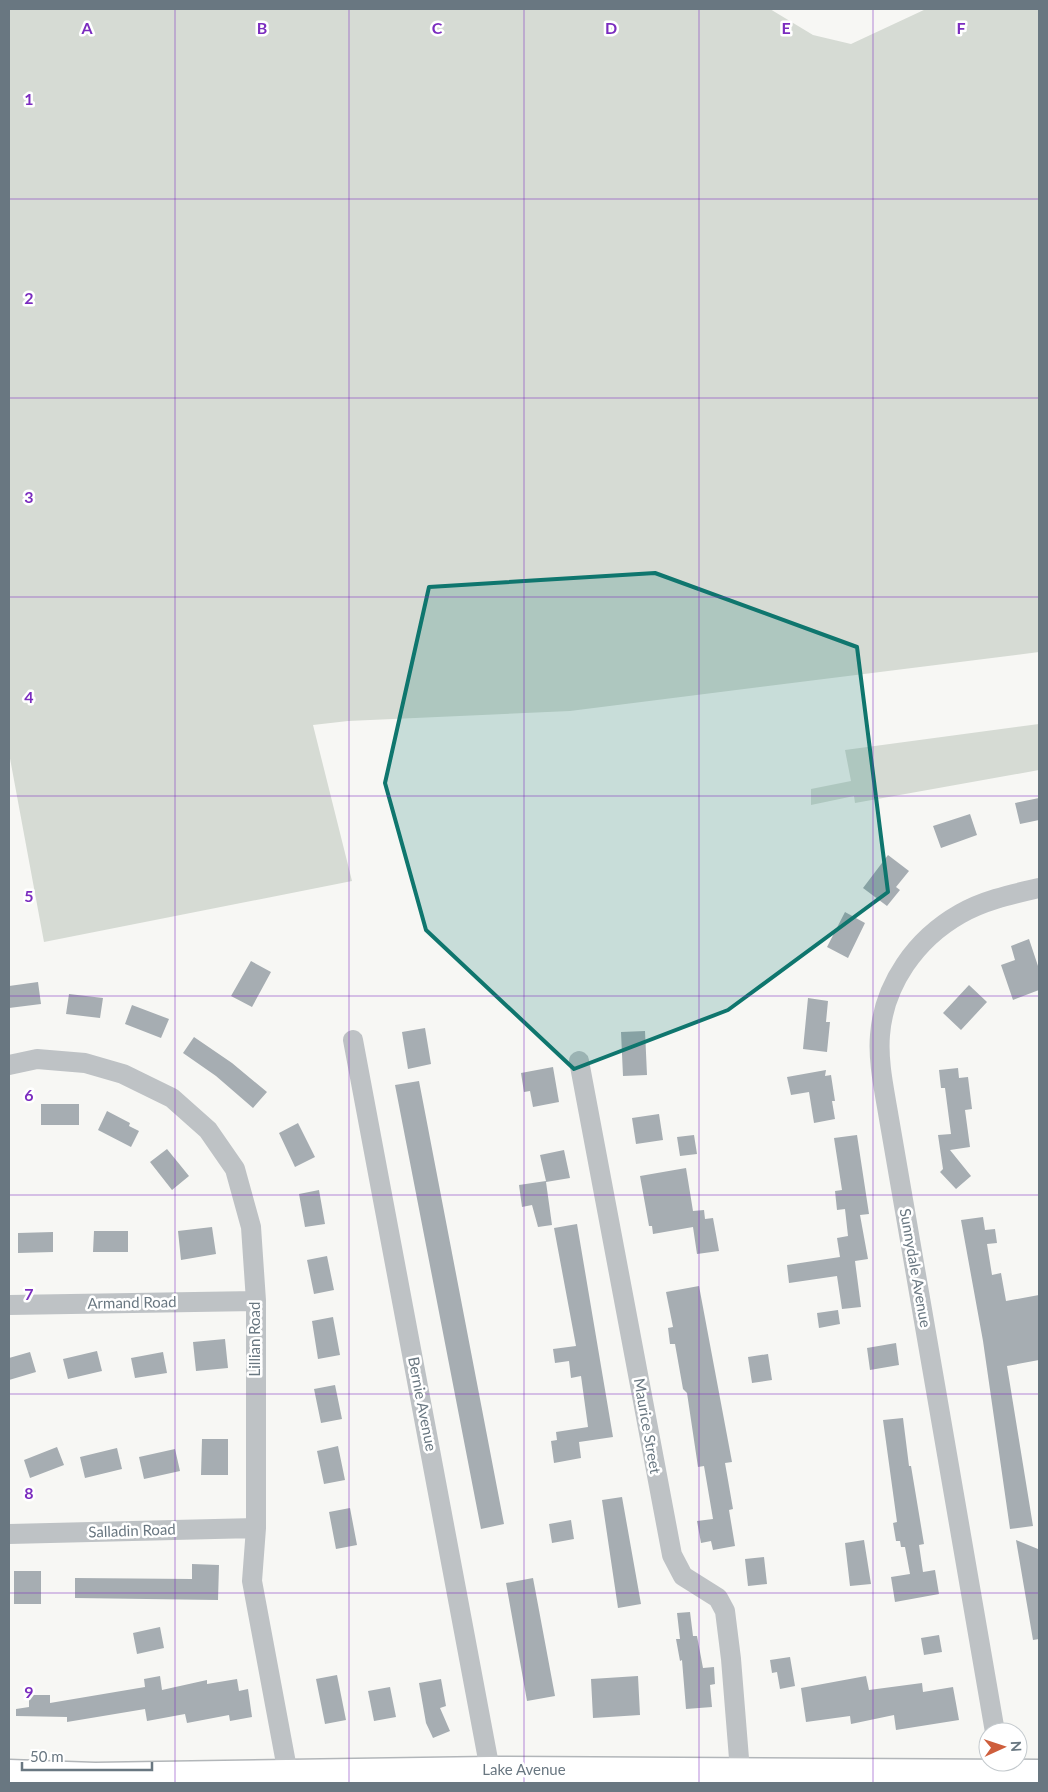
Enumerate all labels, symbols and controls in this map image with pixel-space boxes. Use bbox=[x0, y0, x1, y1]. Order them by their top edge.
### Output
text: A bbox=[80, 18, 93, 37]
text: B bbox=[257, 18, 267, 37]
text: C bbox=[432, 18, 443, 37]
text: D bbox=[605, 18, 617, 37]
text: E bbox=[781, 18, 791, 37]
text: F bbox=[956, 18, 966, 37]
text: 1 bbox=[24, 89, 34, 108]
text: 2 bbox=[24, 288, 34, 307]
text: 3 bbox=[24, 487, 34, 506]
text: 4 bbox=[24, 687, 34, 706]
text: 5 bbox=[24, 886, 34, 905]
text: 6 bbox=[24, 1085, 34, 1104]
street label: Sunnydale Avenue bbox=[897, 1207, 935, 1329]
text: 7 bbox=[24, 1284, 34, 1303]
street label: Armand Road bbox=[87, 1292, 177, 1312]
street label: Lillian Road bbox=[245, 1302, 263, 1376]
street label: Bernie Avenue bbox=[405, 1355, 441, 1453]
street label: Maurice Street bbox=[631, 1377, 665, 1476]
text: 8 bbox=[24, 1483, 34, 1502]
street label: Salladin Road bbox=[88, 1519, 176, 1541]
text: 9 bbox=[24, 1682, 34, 1701]
north arrow bbox=[978, 1722, 1028, 1772]
scale bar bbox=[22, 1740, 152, 1772]
text: N bbox=[1008, 1740, 1025, 1752]
text: 50 m bbox=[30, 1747, 64, 1765]
street label: Lake Avenue bbox=[482, 1760, 566, 1778]

